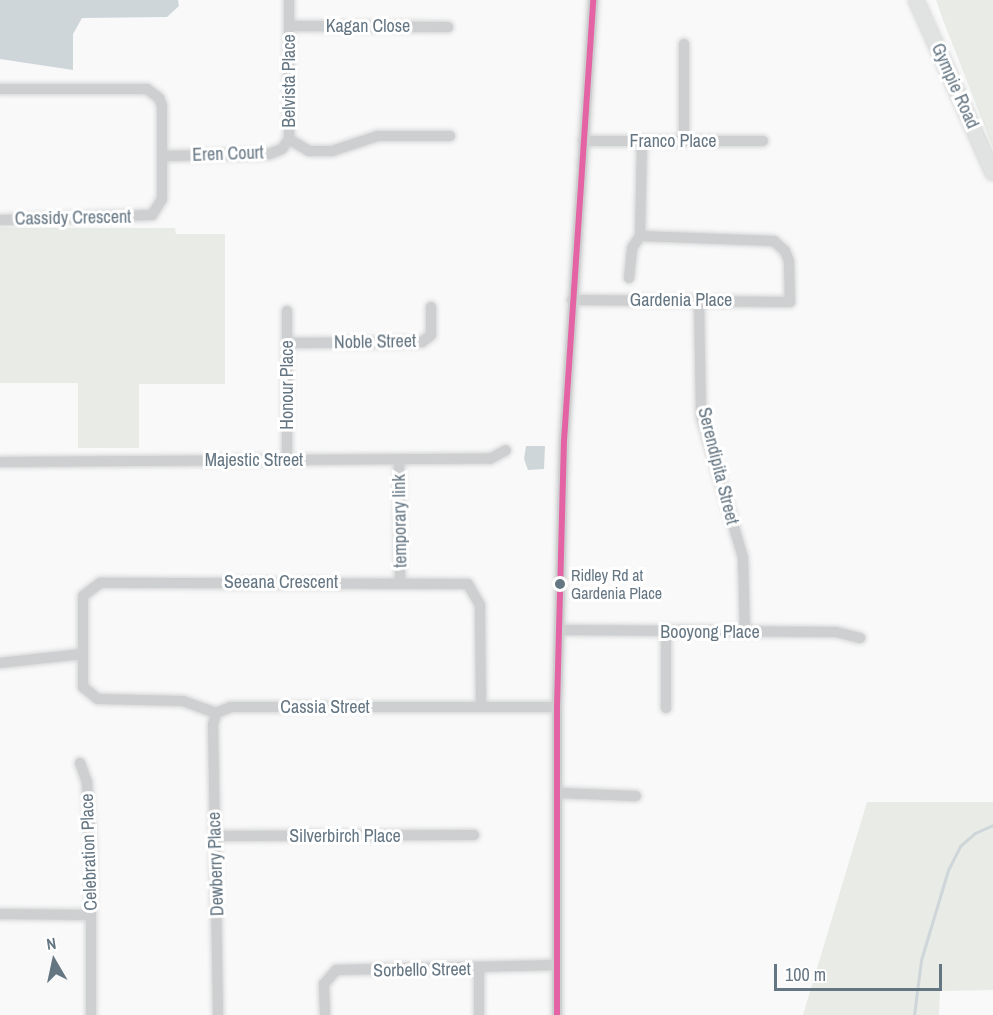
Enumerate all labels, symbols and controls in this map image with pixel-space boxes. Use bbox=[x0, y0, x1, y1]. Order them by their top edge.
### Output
street label: Kagan Close bbox=[326, 15, 410, 37]
street label: Belvista Place bbox=[278, 34, 300, 128]
street label: Gympie Road bbox=[927, 40, 983, 132]
street label: Franco Place bbox=[630, 130, 716, 152]
street label: Eren Court bbox=[192, 142, 264, 166]
street label: Cassidy Crescent bbox=[15, 206, 131, 230]
street label: Gardenia Place bbox=[630, 289, 732, 311]
street label: Noble Street bbox=[334, 330, 416, 354]
street label: Honour Place bbox=[276, 340, 298, 430]
street label: Serendipita Street bbox=[693, 405, 743, 527]
street label: Majestic Street bbox=[205, 449, 303, 471]
street label: temporary link bbox=[388, 474, 412, 568]
place label: Ridley Rd at Gardenia Place bbox=[571, 565, 662, 603]
street label: Seeana Crescent bbox=[224, 571, 338, 593]
marker: Ridley Rd at Gardenia Place bbox=[554, 578, 566, 590]
street label: Booyong Place bbox=[660, 621, 760, 643]
street label: Cassia Street bbox=[280, 696, 370, 718]
street label: Celebration Place bbox=[76, 793, 102, 911]
street label: Dewberry Place bbox=[203, 812, 229, 916]
street label: Silverbirch Place bbox=[289, 825, 401, 847]
north arrow bbox=[24, 931, 84, 991]
text: N bbox=[45, 932, 58, 955]
scale bar bbox=[777, 952, 945, 990]
street label: Sorbello Street bbox=[373, 958, 471, 982]
text: 100 m bbox=[785, 962, 826, 987]

